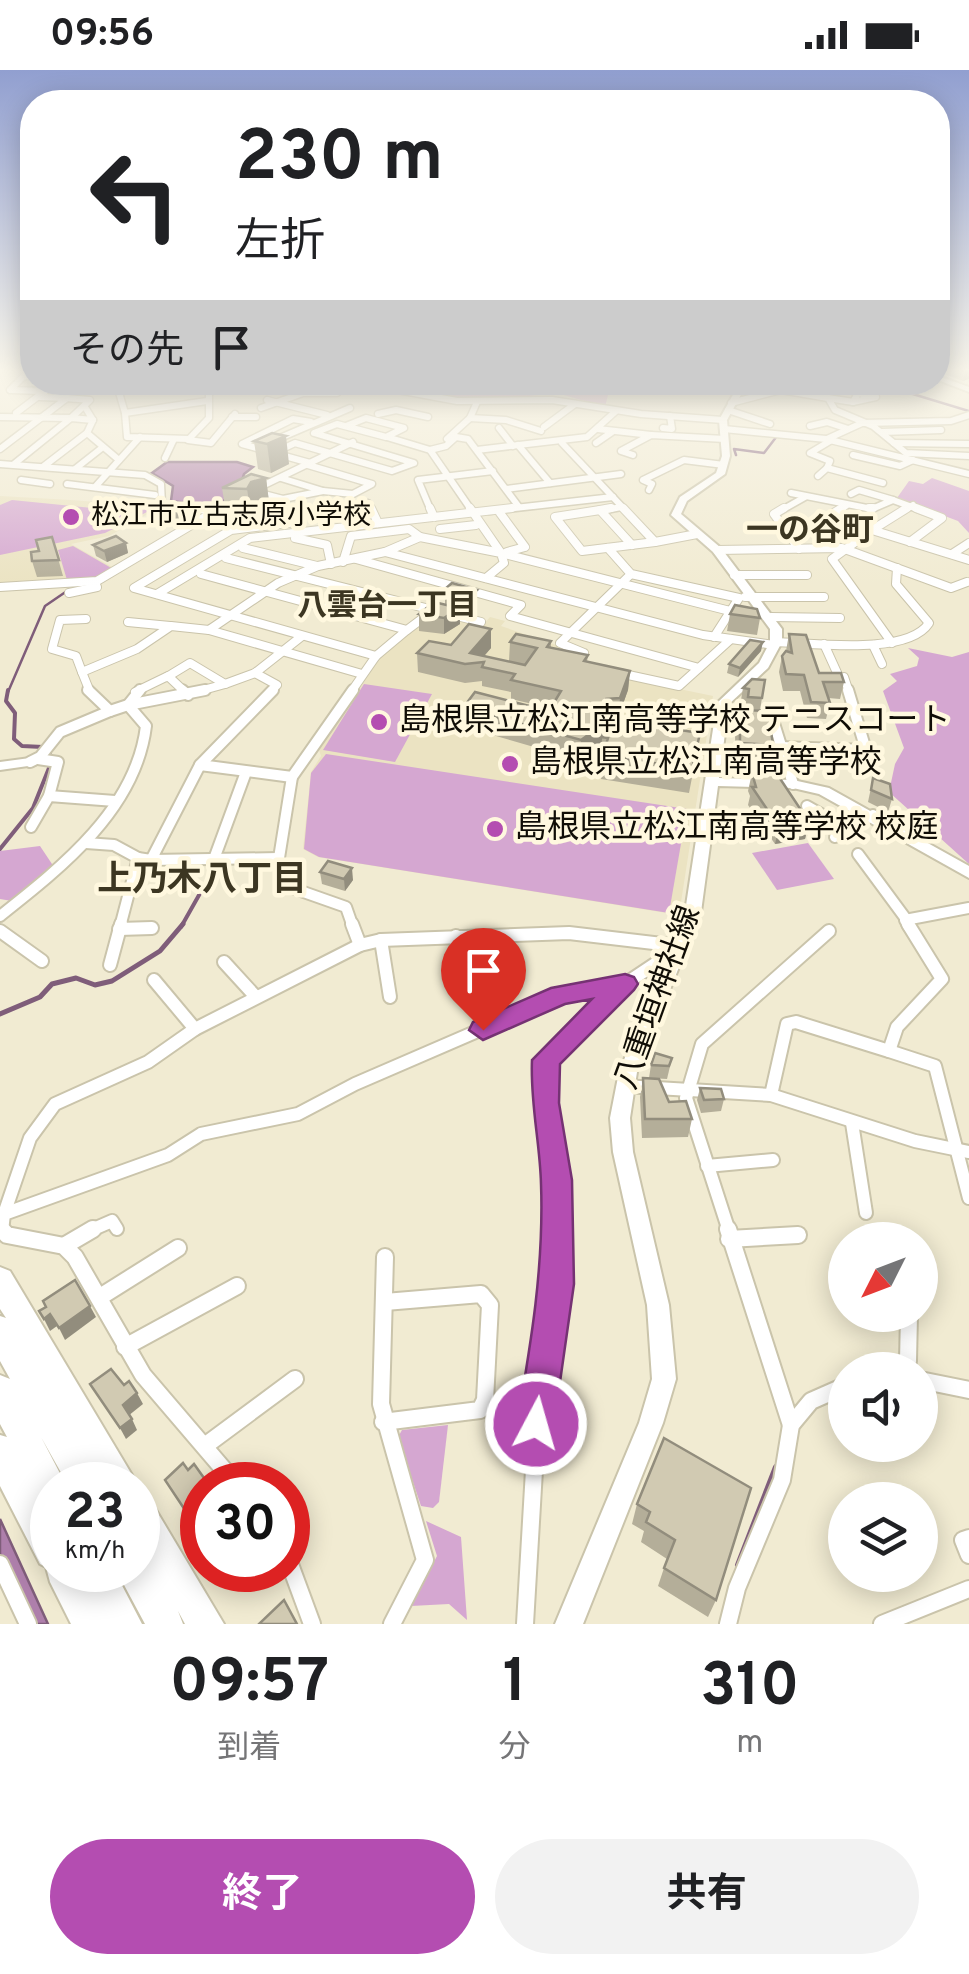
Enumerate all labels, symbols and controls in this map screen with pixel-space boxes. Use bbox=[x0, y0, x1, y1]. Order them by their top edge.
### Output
text: 09:56 bbox=[50, 11, 154, 60]
text: 230 m bbox=[235, 116, 444, 205]
icon: left bbox=[70, 130, 200, 260]
text: 左折 bbox=[235, 215, 325, 272]
icon: arrive bbox=[204, 320, 259, 375]
text: その先 bbox=[70, 328, 184, 377]
place label: 松江市立古志原小学校 bbox=[91, 499, 371, 535]
marker: 松江市立古志原小学校 bbox=[60, 506, 82, 528]
district label: 一の谷町 bbox=[746, 512, 874, 552]
district label: 八雲台一丁目 bbox=[297, 589, 477, 626]
place label: 島根県立松江南高等学校 テニスコート bbox=[399, 702, 951, 742]
marker: 島根県立松江南高等学校 テニスコート bbox=[368, 711, 390, 733]
place label: 島根県立松江南高等学校 bbox=[530, 744, 882, 784]
marker: 島根県立松江南高等学校 bbox=[499, 753, 521, 775]
place label: 島根県立松江南高等学校 校庭 bbox=[515, 809, 939, 849]
marker: 島根県立松江南高等学校 校庭 bbox=[484, 818, 506, 840]
district label: 上乃木八丁目 bbox=[97, 859, 307, 903]
street label: 八重垣神社線 bbox=[607, 901, 711, 1095]
pin bbox=[441, 928, 526, 1031]
icon: arrive bbox=[456, 943, 511, 998]
north arrow bbox=[828, 1222, 938, 1332]
map controls bbox=[828, 1222, 938, 1592]
button: sound bbox=[828, 1352, 938, 1462]
position arrow bbox=[484, 1372, 588, 1476]
speed limit sign: 30 bbox=[180, 1462, 310, 1592]
button: layers bbox=[828, 1482, 938, 1592]
text: 23 bbox=[65, 1483, 125, 1546]
text: km/h bbox=[65, 1536, 125, 1568]
text: 09:57 bbox=[169, 1647, 329, 1723]
text: 1 bbox=[503, 1647, 527, 1723]
text: 310 bbox=[700, 1651, 800, 1727]
text: m bbox=[736, 1724, 763, 1764]
text: 到着 bbox=[217, 1729, 281, 1769]
text: 分 bbox=[499, 1729, 531, 1769]
button: 終了 bbox=[50, 1839, 475, 1954]
button: 共有 bbox=[495, 1839, 919, 1954]

